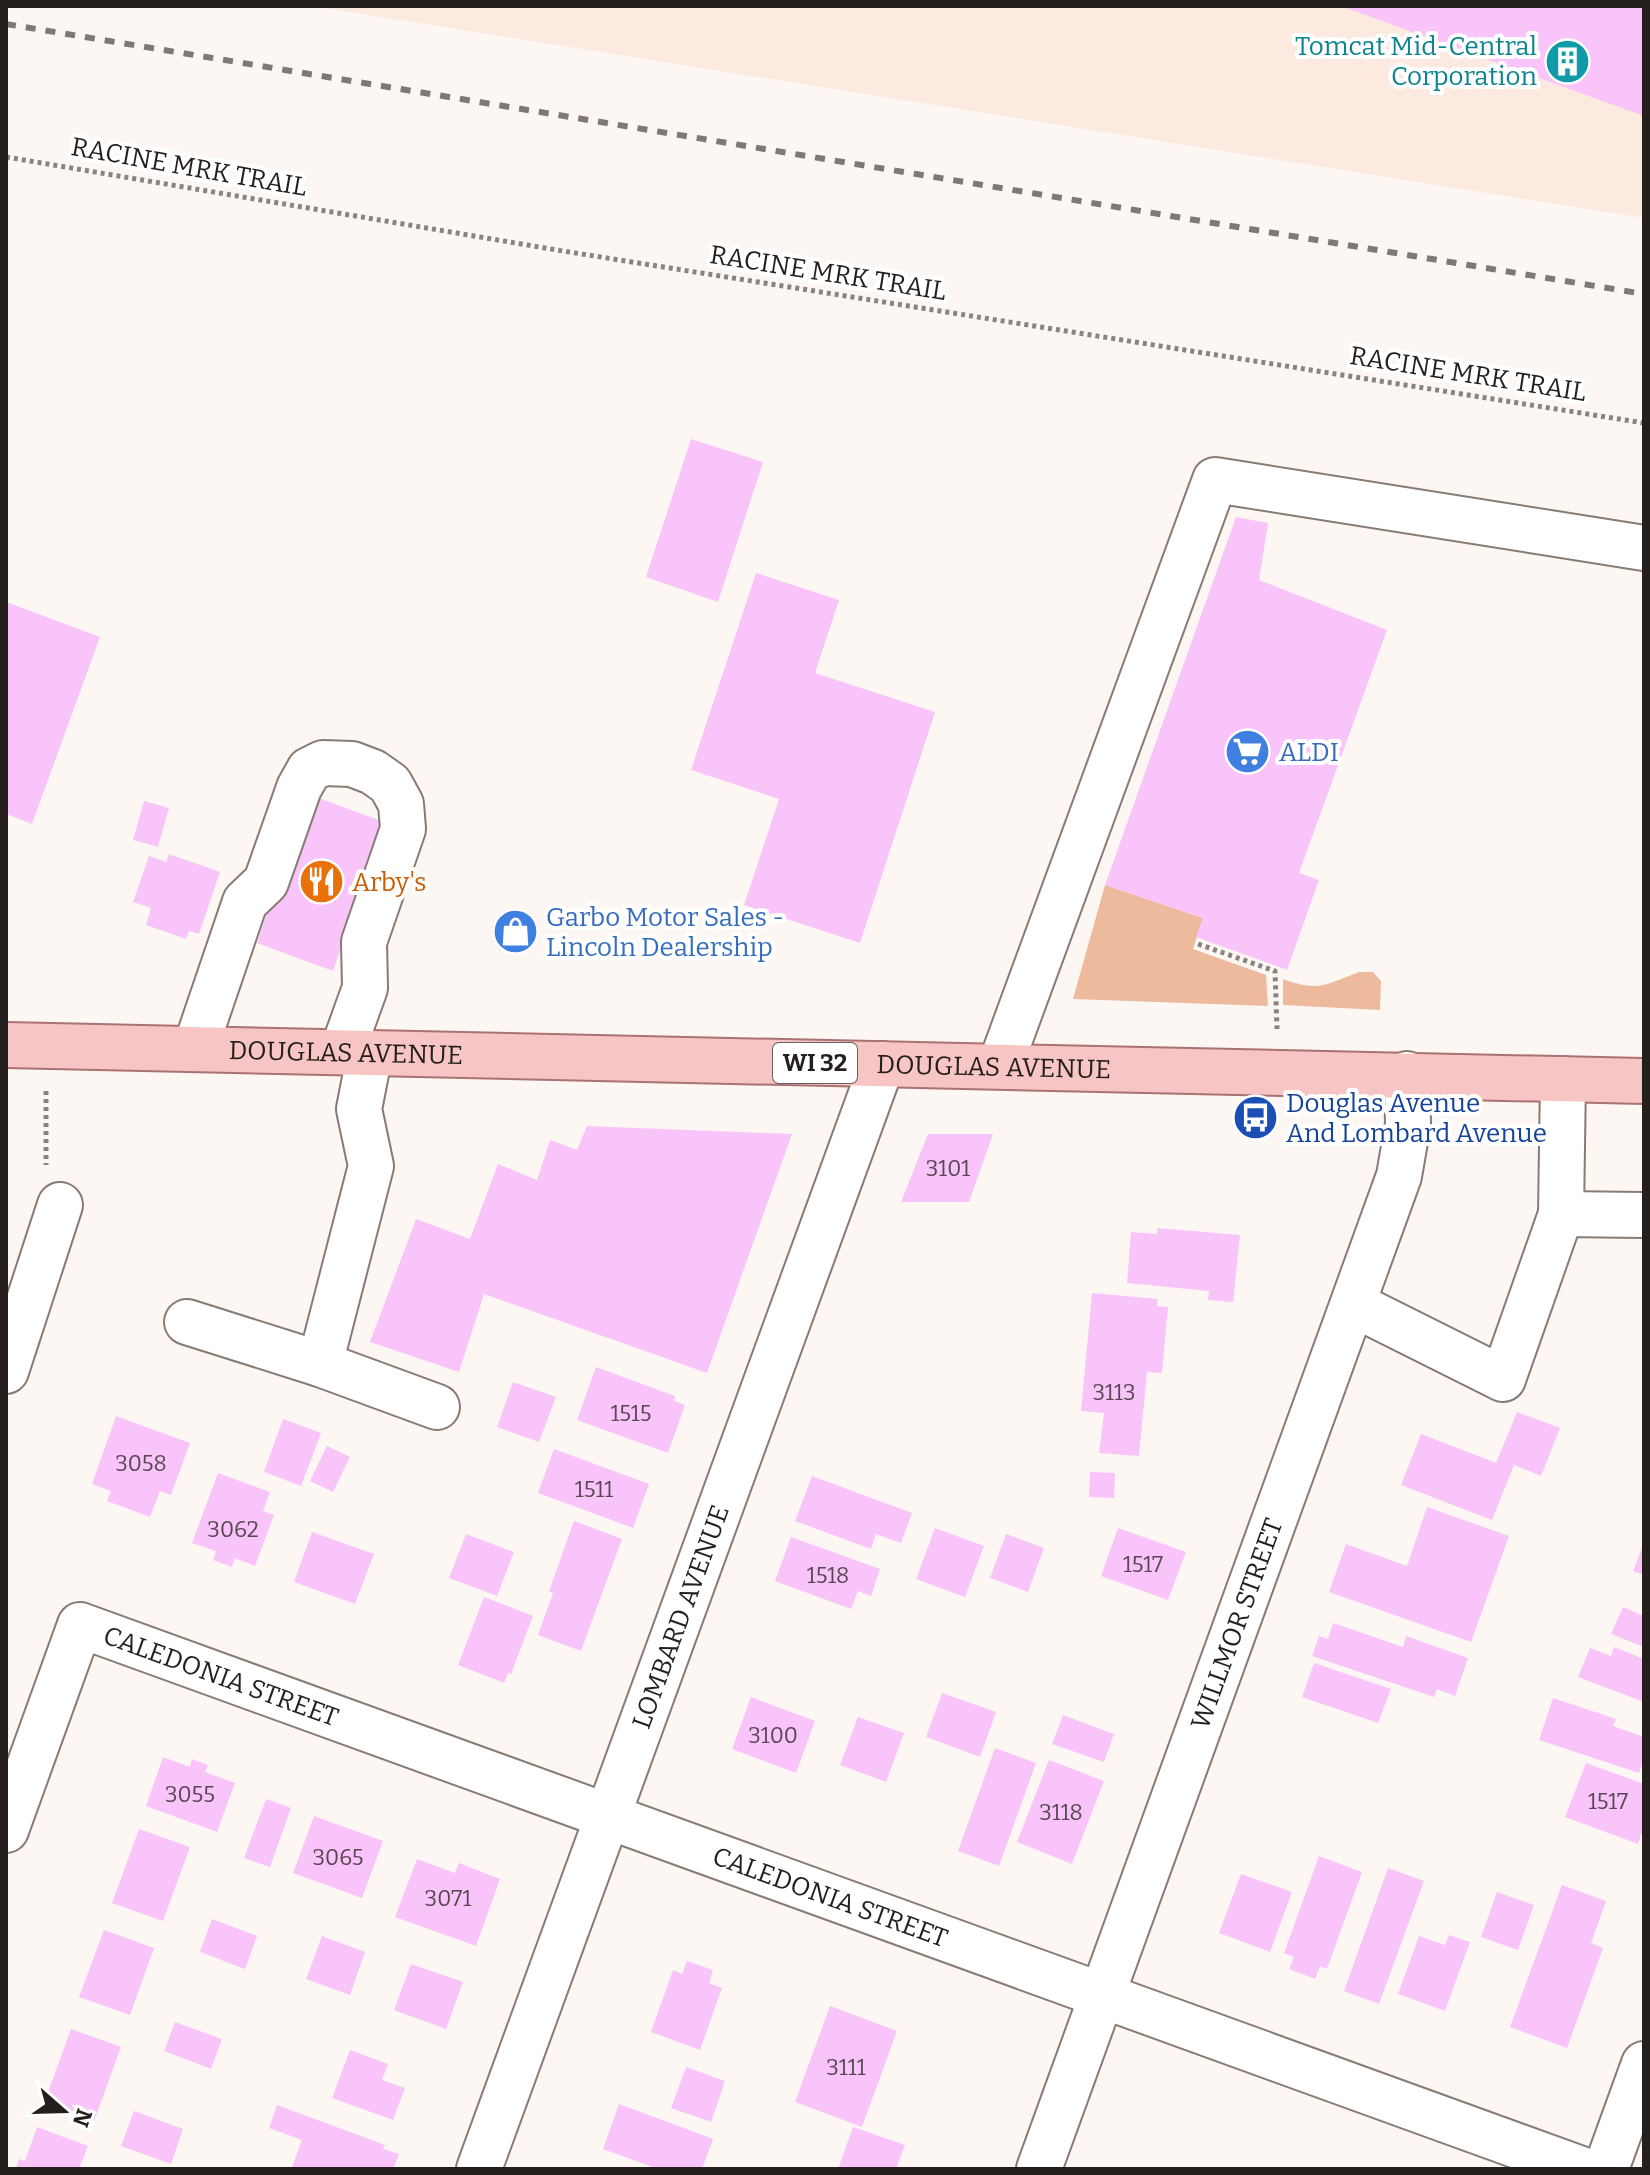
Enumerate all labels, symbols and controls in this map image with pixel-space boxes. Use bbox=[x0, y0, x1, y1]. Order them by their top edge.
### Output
place label: Tomcat Mid-Central Corporation bbox=[1295, 31, 1538, 92]
building icon: Tomcat Mid-Central Corporation bbox=[1544, 37, 1592, 85]
street label: RACINE MRK TRAIL bbox=[69, 131, 309, 203]
street label: RACINE MRK TRAIL bbox=[708, 239, 948, 307]
street label: RACINE MRK TRAIL bbox=[1348, 340, 1588, 408]
supermarket icon: ALDI bbox=[1224, 728, 1272, 776]
place label: ALDI bbox=[1279, 737, 1339, 768]
restaurant icon: Arby's bbox=[297, 858, 345, 906]
place label: Arby's bbox=[352, 867, 426, 898]
place label: Garbo Motor Sales - Lincoln Dealership bbox=[546, 902, 784, 963]
shop icon: Garbo Motor Sales - Lincoln Dealership bbox=[491, 908, 539, 956]
street label: DOUGLAS AVENUE bbox=[228, 1034, 464, 1071]
road number: WI 32 bbox=[773, 1043, 857, 1083]
street label: DOUGLAS AVENUE bbox=[876, 1049, 1111, 1085]
place label: Douglas Avenue And Lombard Avenue bbox=[1286, 1088, 1547, 1149]
bus stop icon: Douglas Avenue And Lombard Avenue bbox=[1231, 1094, 1279, 1142]
house number: 3101 bbox=[926, 1155, 970, 1182]
house number: 3113 bbox=[1093, 1379, 1135, 1406]
house number: 1515 bbox=[610, 1400, 652, 1427]
house number: 3058 bbox=[115, 1450, 167, 1477]
house number: 1511 bbox=[575, 1476, 613, 1503]
street label: LOMBARD AVENUE bbox=[626, 1501, 735, 1733]
street label: WILLMOR STREET bbox=[1184, 1514, 1289, 1733]
house number: 3062 bbox=[207, 1516, 259, 1543]
house number: 1517 bbox=[1123, 1551, 1163, 1578]
house number: 1518 bbox=[807, 1562, 849, 1589]
street label: CALEDONIA STREET bbox=[99, 1619, 343, 1733]
house number: 3100 bbox=[748, 1722, 798, 1749]
house number: 3055 bbox=[165, 1781, 215, 1808]
house number: 1517 bbox=[1588, 1788, 1628, 1815]
house number: 3118 bbox=[1039, 1799, 1083, 1826]
street label: CALEDONIA STREET bbox=[709, 1840, 952, 1954]
house number: 3065 bbox=[313, 1844, 363, 1871]
house number: 3071 bbox=[425, 1885, 471, 1912]
house number: 3111 bbox=[826, 2054, 866, 2081]
north arrow bbox=[24, 2071, 104, 2151]
text: N bbox=[67, 2105, 98, 2130]

